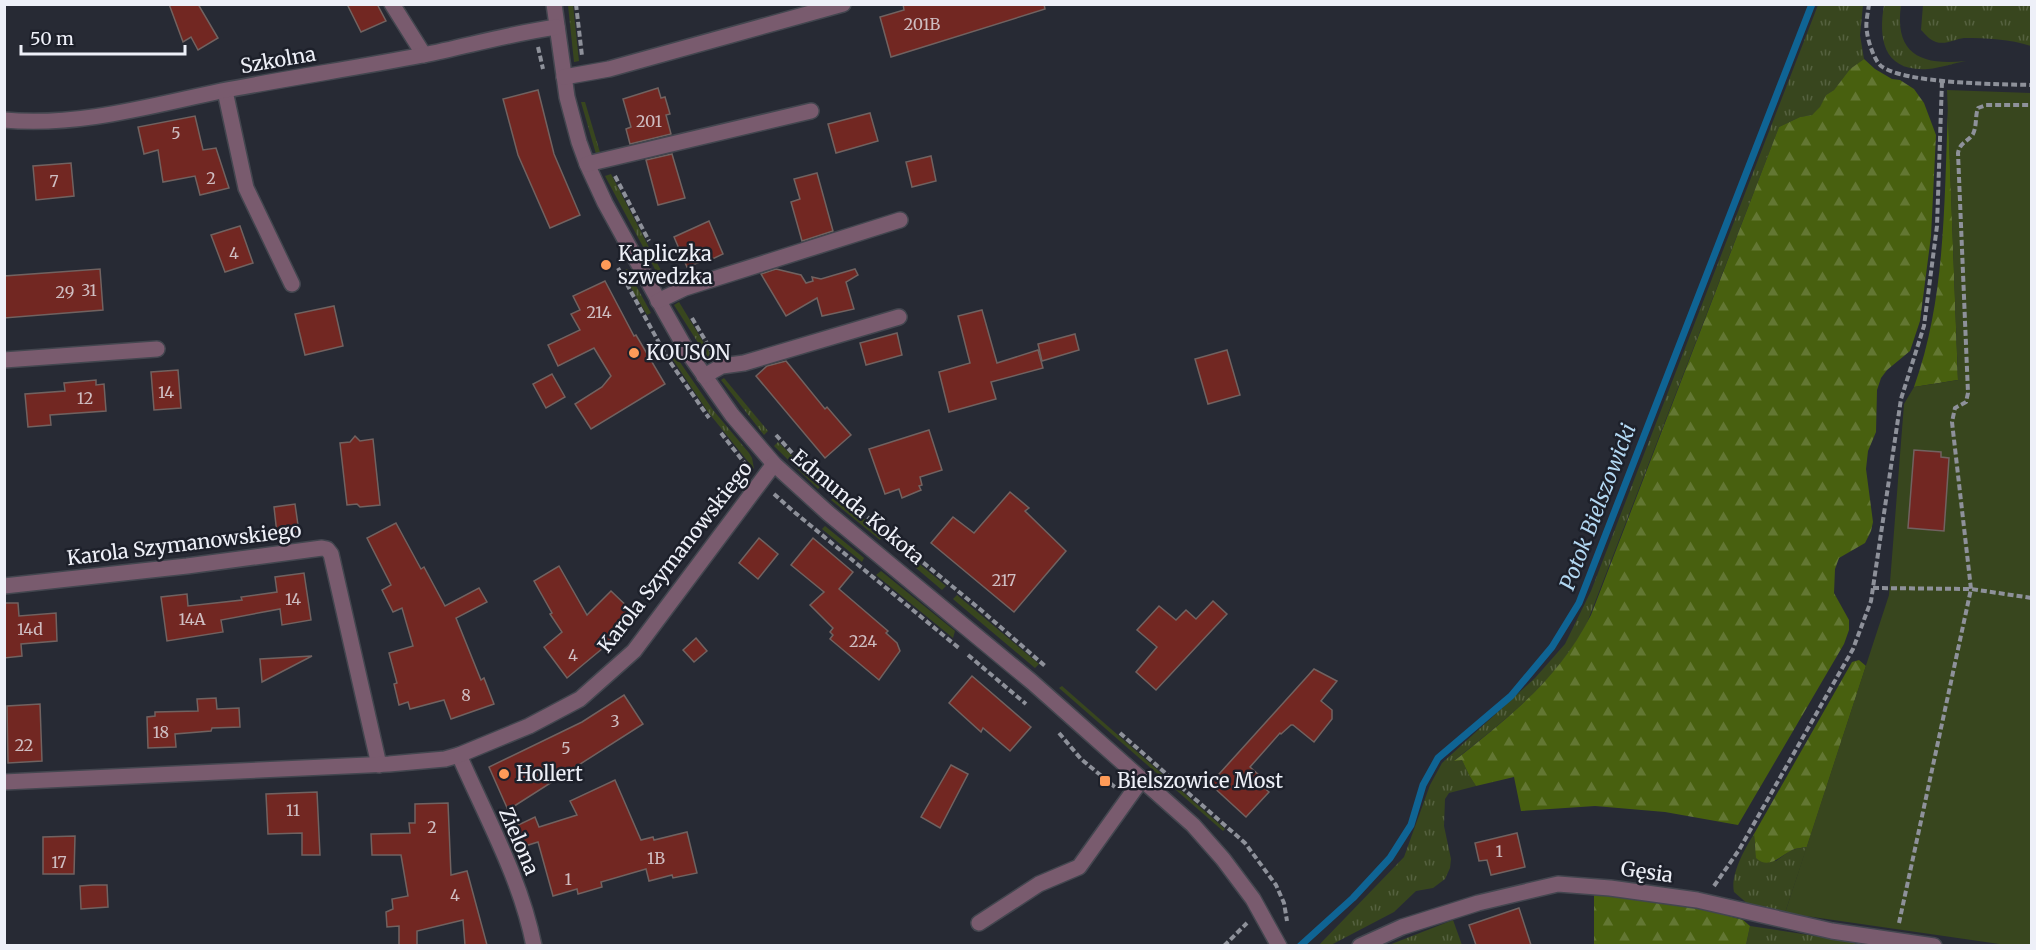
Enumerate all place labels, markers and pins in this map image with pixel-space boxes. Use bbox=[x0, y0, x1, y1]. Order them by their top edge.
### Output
place label: Kapliczka szwedzka bbox=[618, 241, 713, 289]
marker: Kapliczka szwedzka bbox=[599, 258, 613, 272]
place label: KOUSON bbox=[646, 340, 731, 365]
marker: KOUSON bbox=[627, 346, 641, 360]
place label: Hollert bbox=[516, 761, 583, 786]
marker: Hollert bbox=[497, 767, 511, 781]
place label: Bielszowice Most bbox=[1117, 768, 1283, 793]
marker: Bielszowice Most bbox=[1098, 774, 1112, 788]

